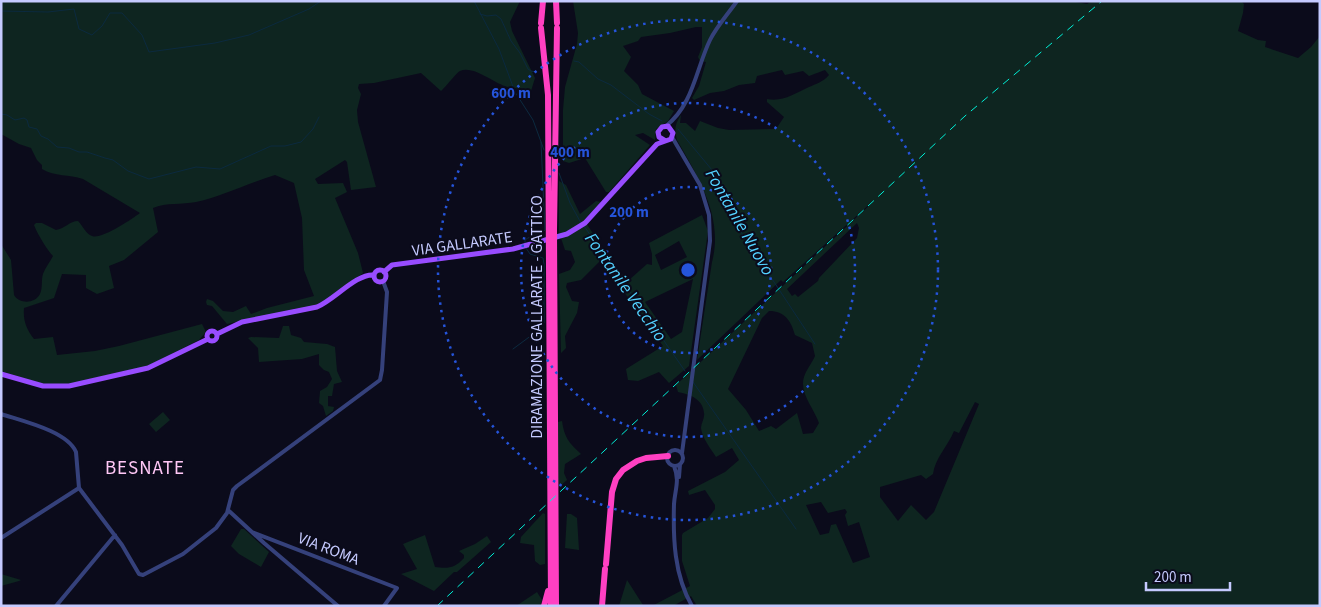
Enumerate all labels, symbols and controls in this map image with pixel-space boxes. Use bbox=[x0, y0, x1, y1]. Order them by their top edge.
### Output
text: 600 m bbox=[491, 83, 531, 104]
text: 400 m bbox=[550, 142, 590, 163]
water label: Fontanile Nuovo bbox=[699, 164, 780, 280]
street label: DIRAMAZIONE GALLARATE - GATTICO bbox=[526, 195, 548, 439]
text: 200 m bbox=[609, 202, 649, 223]
street label: VIA GALLARATE bbox=[411, 226, 514, 262]
water label: Fontanile Vecchio bbox=[579, 228, 673, 347]
centre of rings bbox=[679, 261, 697, 279]
district label: BESNATE bbox=[105, 455, 185, 482]
street label: VIA ROMA bbox=[295, 527, 363, 571]
scale bar bbox=[1146, 560, 1230, 592]
text: 200 m bbox=[1154, 567, 1192, 588]

